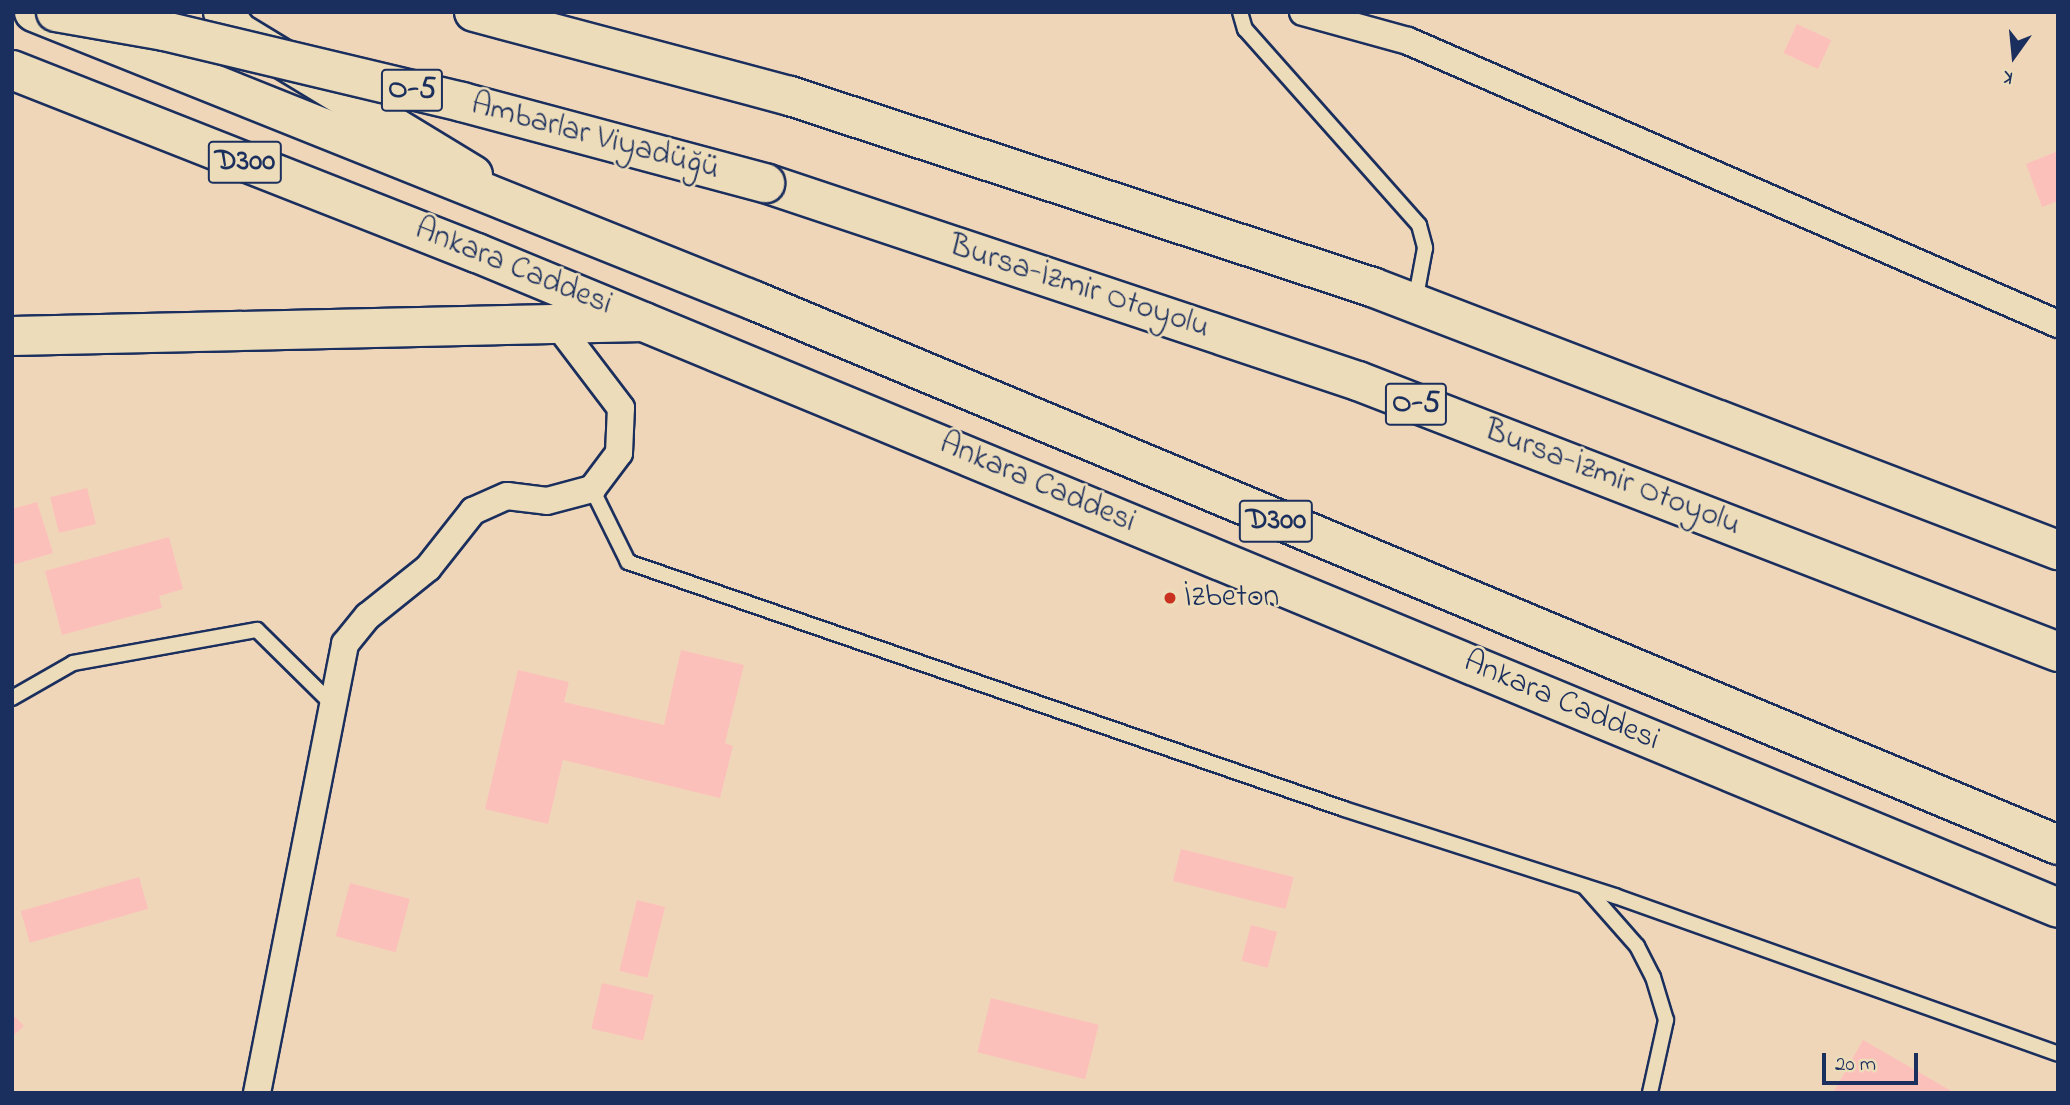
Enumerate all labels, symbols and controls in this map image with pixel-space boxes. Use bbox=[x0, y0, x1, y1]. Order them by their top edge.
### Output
north arrow bbox=[1979, 21, 2049, 91]
text: K bbox=[2000, 63, 2016, 91]
road number: O-5 bbox=[380, 64, 444, 116]
street label: Ambarlar Viyadüğü bbox=[467, 86, 723, 190]
road number: D300 bbox=[206, 136, 284, 188]
street label: Ankara Caddesi bbox=[409, 211, 617, 325]
street label: Bursa-İzmir Otoyolu bbox=[944, 228, 1214, 348]
road number: O-5 bbox=[1384, 378, 1448, 430]
street label: Bursa-İzmir Otoyolu bbox=[1479, 412, 1745, 546]
street label: Ankara Caddesi bbox=[933, 425, 1141, 543]
road number: D300 bbox=[1238, 494, 1314, 548]
place label: İzbeton bbox=[1184, 579, 1279, 617]
marker: İzbeton bbox=[1162, 590, 1178, 606]
street label: Ankara Caddesi bbox=[1457, 643, 1665, 761]
scale bar bbox=[1825, 1038, 1921, 1082]
text: 20 m bbox=[1835, 1050, 1876, 1080]

